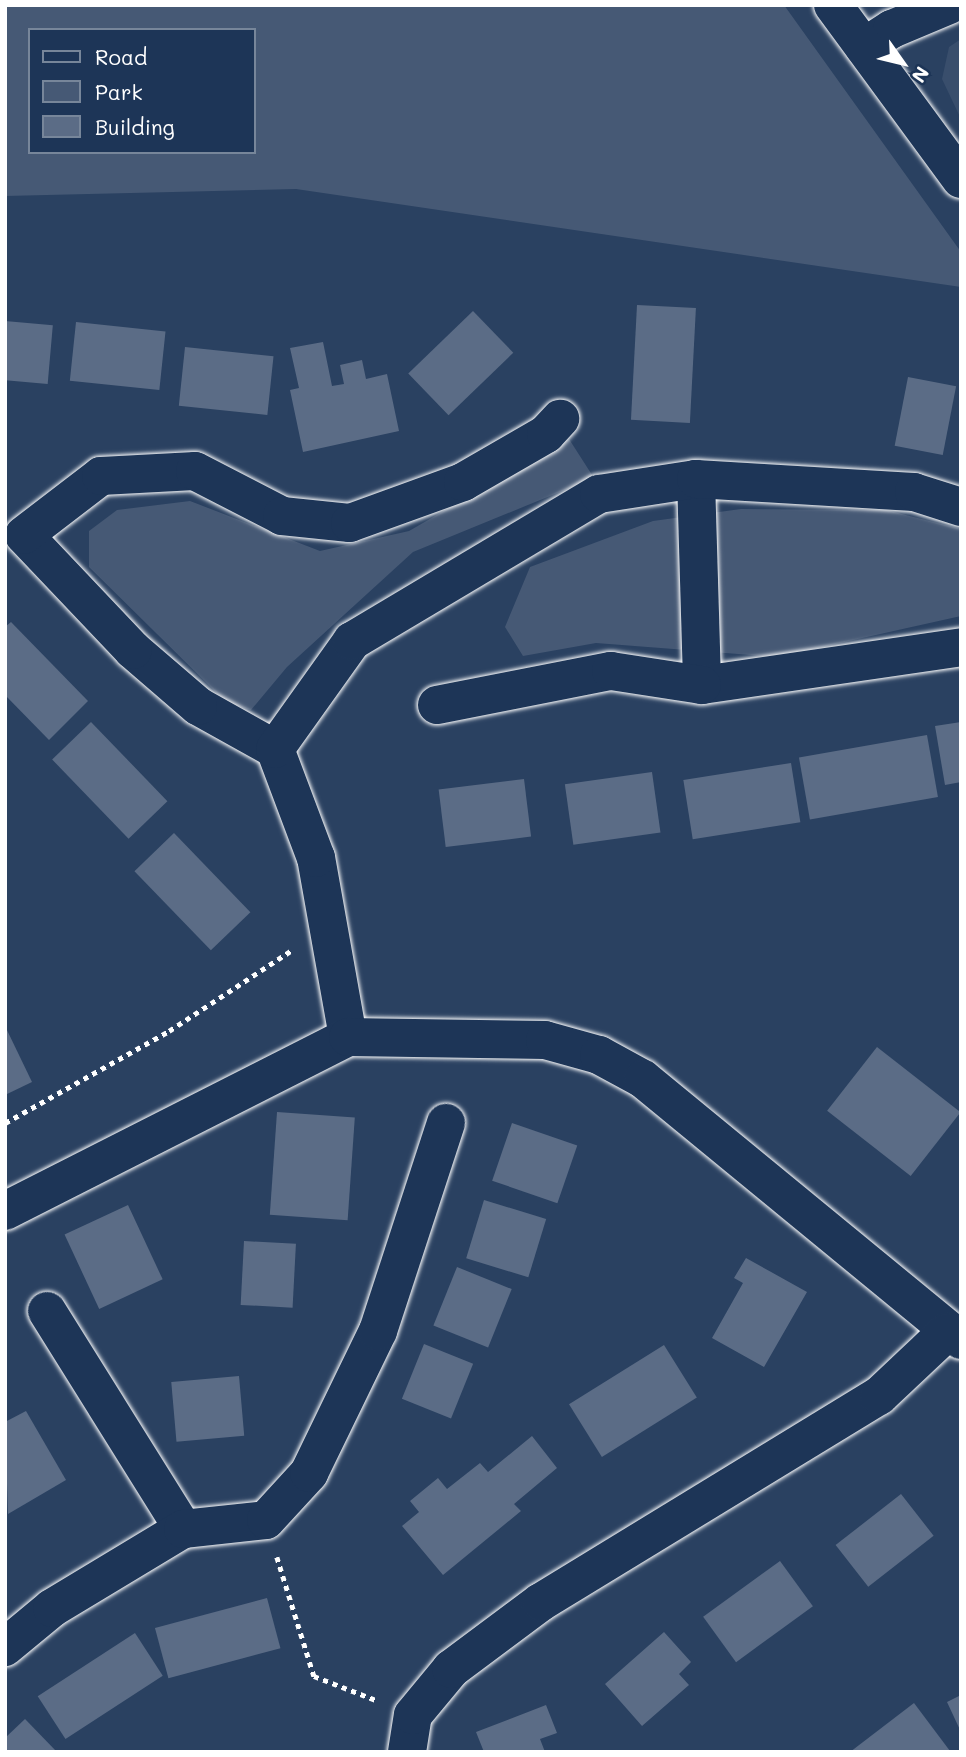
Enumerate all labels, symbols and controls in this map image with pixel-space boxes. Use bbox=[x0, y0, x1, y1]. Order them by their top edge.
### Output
legend bbox=[28, 28, 256, 154]
north arrow bbox=[868, 28, 938, 98]
text: Road bbox=[95, 43, 147, 70]
text: N bbox=[906, 62, 935, 88]
text: Park bbox=[95, 78, 143, 105]
text: Building bbox=[95, 113, 175, 140]

